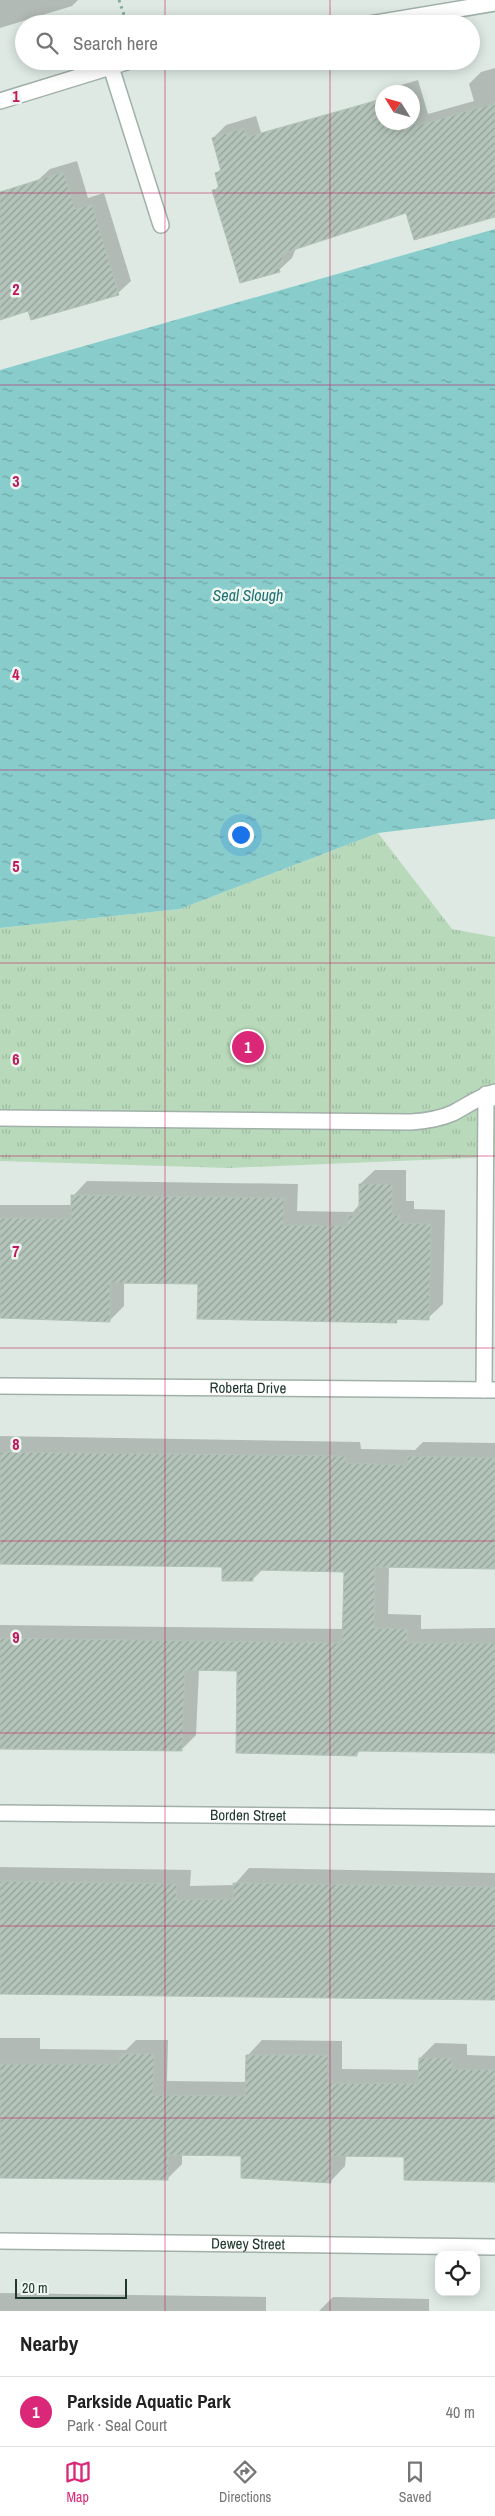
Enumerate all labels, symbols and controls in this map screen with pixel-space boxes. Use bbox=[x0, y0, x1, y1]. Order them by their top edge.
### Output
search box bbox=[15, 15, 480, 70]
icon: search bbox=[33, 29, 61, 57]
text: Search here bbox=[73, 30, 158, 56]
text: 1 bbox=[12, 85, 20, 107]
north arrow bbox=[375, 85, 420, 130]
text: 2 bbox=[12, 278, 20, 300]
text: 3 bbox=[12, 470, 20, 492]
water label: Seal Slough bbox=[213, 584, 283, 606]
text: 4 bbox=[12, 663, 20, 685]
your location bbox=[228, 822, 254, 848]
text: 5 bbox=[12, 855, 20, 877]
pin: 1 bbox=[232, 1028, 264, 1066]
text: 6 bbox=[12, 1048, 20, 1070]
text: 7 bbox=[12, 1240, 20, 1262]
street label: Roberta Drive bbox=[210, 1377, 287, 1398]
text: 8 bbox=[12, 1433, 20, 1455]
text: 9 bbox=[12, 1626, 20, 1648]
street label: Borden Street bbox=[210, 1804, 287, 1826]
street label: Dewey Street bbox=[211, 2233, 286, 2254]
map controls bbox=[435, 2251, 480, 2296]
button: locate bbox=[435, 2251, 480, 2296]
scale bar bbox=[15, 2276, 128, 2299]
text: 20 m bbox=[22, 2279, 48, 2297]
text: Nearby bbox=[20, 2329, 78, 2358]
text: Parkside Aquatic Park bbox=[67, 2388, 231, 2414]
text: 1 bbox=[32, 2401, 40, 2423]
text: 40 m bbox=[446, 2401, 475, 2423]
text: Park · Seal Court bbox=[67, 2414, 167, 2436]
tab: Map bbox=[64, 2458, 92, 2506]
tab: Directions bbox=[219, 2458, 271, 2506]
tab: Saved bbox=[399, 2458, 431, 2506]

